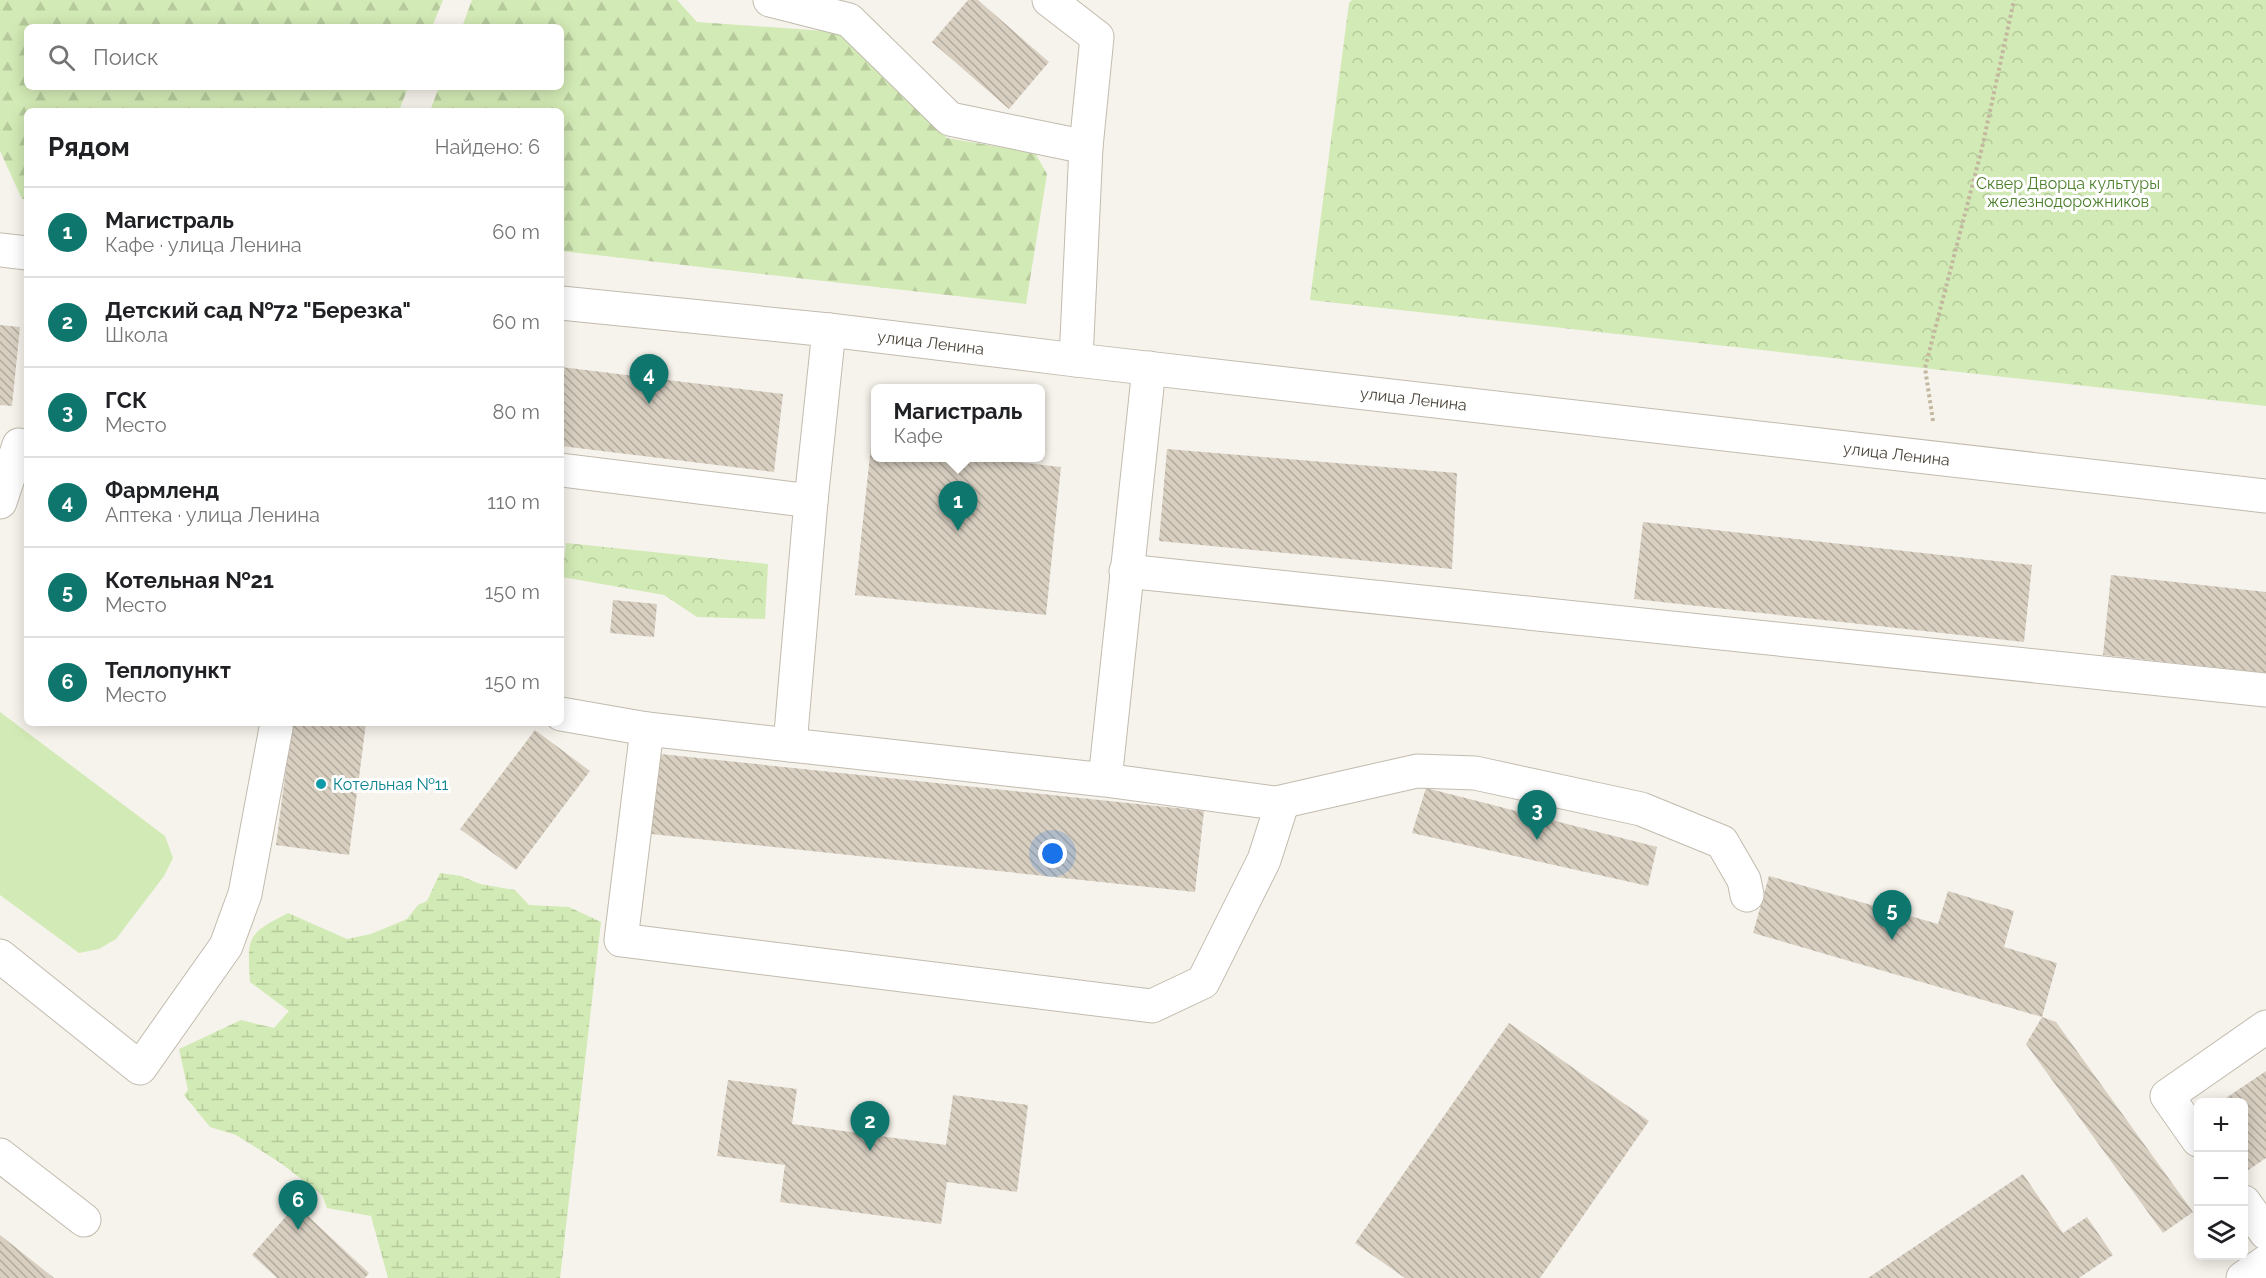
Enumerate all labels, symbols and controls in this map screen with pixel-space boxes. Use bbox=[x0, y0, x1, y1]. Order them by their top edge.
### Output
search box bbox=[24, 24, 564, 90]
icon: search bbox=[45, 41, 78, 74]
text: Поиск bbox=[93, 44, 158, 70]
text: Рядом bbox=[48, 132, 130, 162]
text: Найдено: 6 bbox=[435, 135, 540, 159]
park label: Сквер Дворца культуры железнодорожников bbox=[1976, 174, 2160, 211]
text: Магистраль bbox=[105, 207, 234, 233]
text: 1 bbox=[63, 220, 72, 244]
text: 60 m bbox=[492, 220, 540, 244]
text: Кафе · улица Ленина bbox=[105, 233, 302, 257]
text: Детский сад №72 "Березка" bbox=[105, 297, 411, 323]
text: 2 bbox=[62, 310, 73, 334]
text: 60 m bbox=[492, 310, 540, 334]
text: Школа bbox=[105, 323, 168, 347]
street label: улица Ленина bbox=[876, 327, 985, 359]
pin: 4 bbox=[630, 354, 668, 404]
popup bbox=[871, 384, 1045, 462]
street label: улица Ленина bbox=[1359, 384, 1468, 415]
text: ГСК bbox=[105, 387, 147, 413]
text: Магистраль bbox=[893, 398, 1023, 424]
text: 3 bbox=[62, 400, 73, 424]
text: 80 m bbox=[492, 400, 540, 424]
text: Место bbox=[105, 413, 167, 437]
text: Кафе bbox=[893, 424, 943, 448]
street label: улица Ленина bbox=[1842, 439, 1951, 470]
text: Фармленд bbox=[105, 477, 219, 503]
pin: 1 bbox=[938, 482, 978, 531]
text: 4 bbox=[62, 490, 73, 514]
text: 110 m bbox=[487, 490, 540, 514]
text: Аптека · улица Ленина bbox=[105, 503, 320, 527]
text: Котельная №21 bbox=[105, 567, 274, 593]
text: 5 bbox=[62, 580, 73, 604]
text: 150 m bbox=[485, 580, 540, 604]
text: Место bbox=[105, 593, 167, 617]
text: Теплопункт bbox=[105, 657, 231, 683]
text: 6 bbox=[61, 670, 74, 694]
text: 150 m bbox=[485, 670, 540, 694]
text: Место bbox=[105, 683, 167, 707]
place label: Котельная №11 bbox=[333, 775, 449, 794]
marker: Котельная №11 bbox=[314, 777, 328, 791]
pin: 3 bbox=[1518, 790, 1556, 840]
your location bbox=[1038, 839, 1067, 868]
pin: 5 bbox=[1872, 890, 1912, 940]
map controls bbox=[2194, 1098, 2248, 1260]
button: + bbox=[2194, 1098, 2248, 1152]
pin: 2 bbox=[850, 1102, 890, 1151]
button: − bbox=[2194, 1152, 2248, 1206]
pin: 6 bbox=[278, 1180, 318, 1230]
button: layers bbox=[2194, 1206, 2248, 1260]

